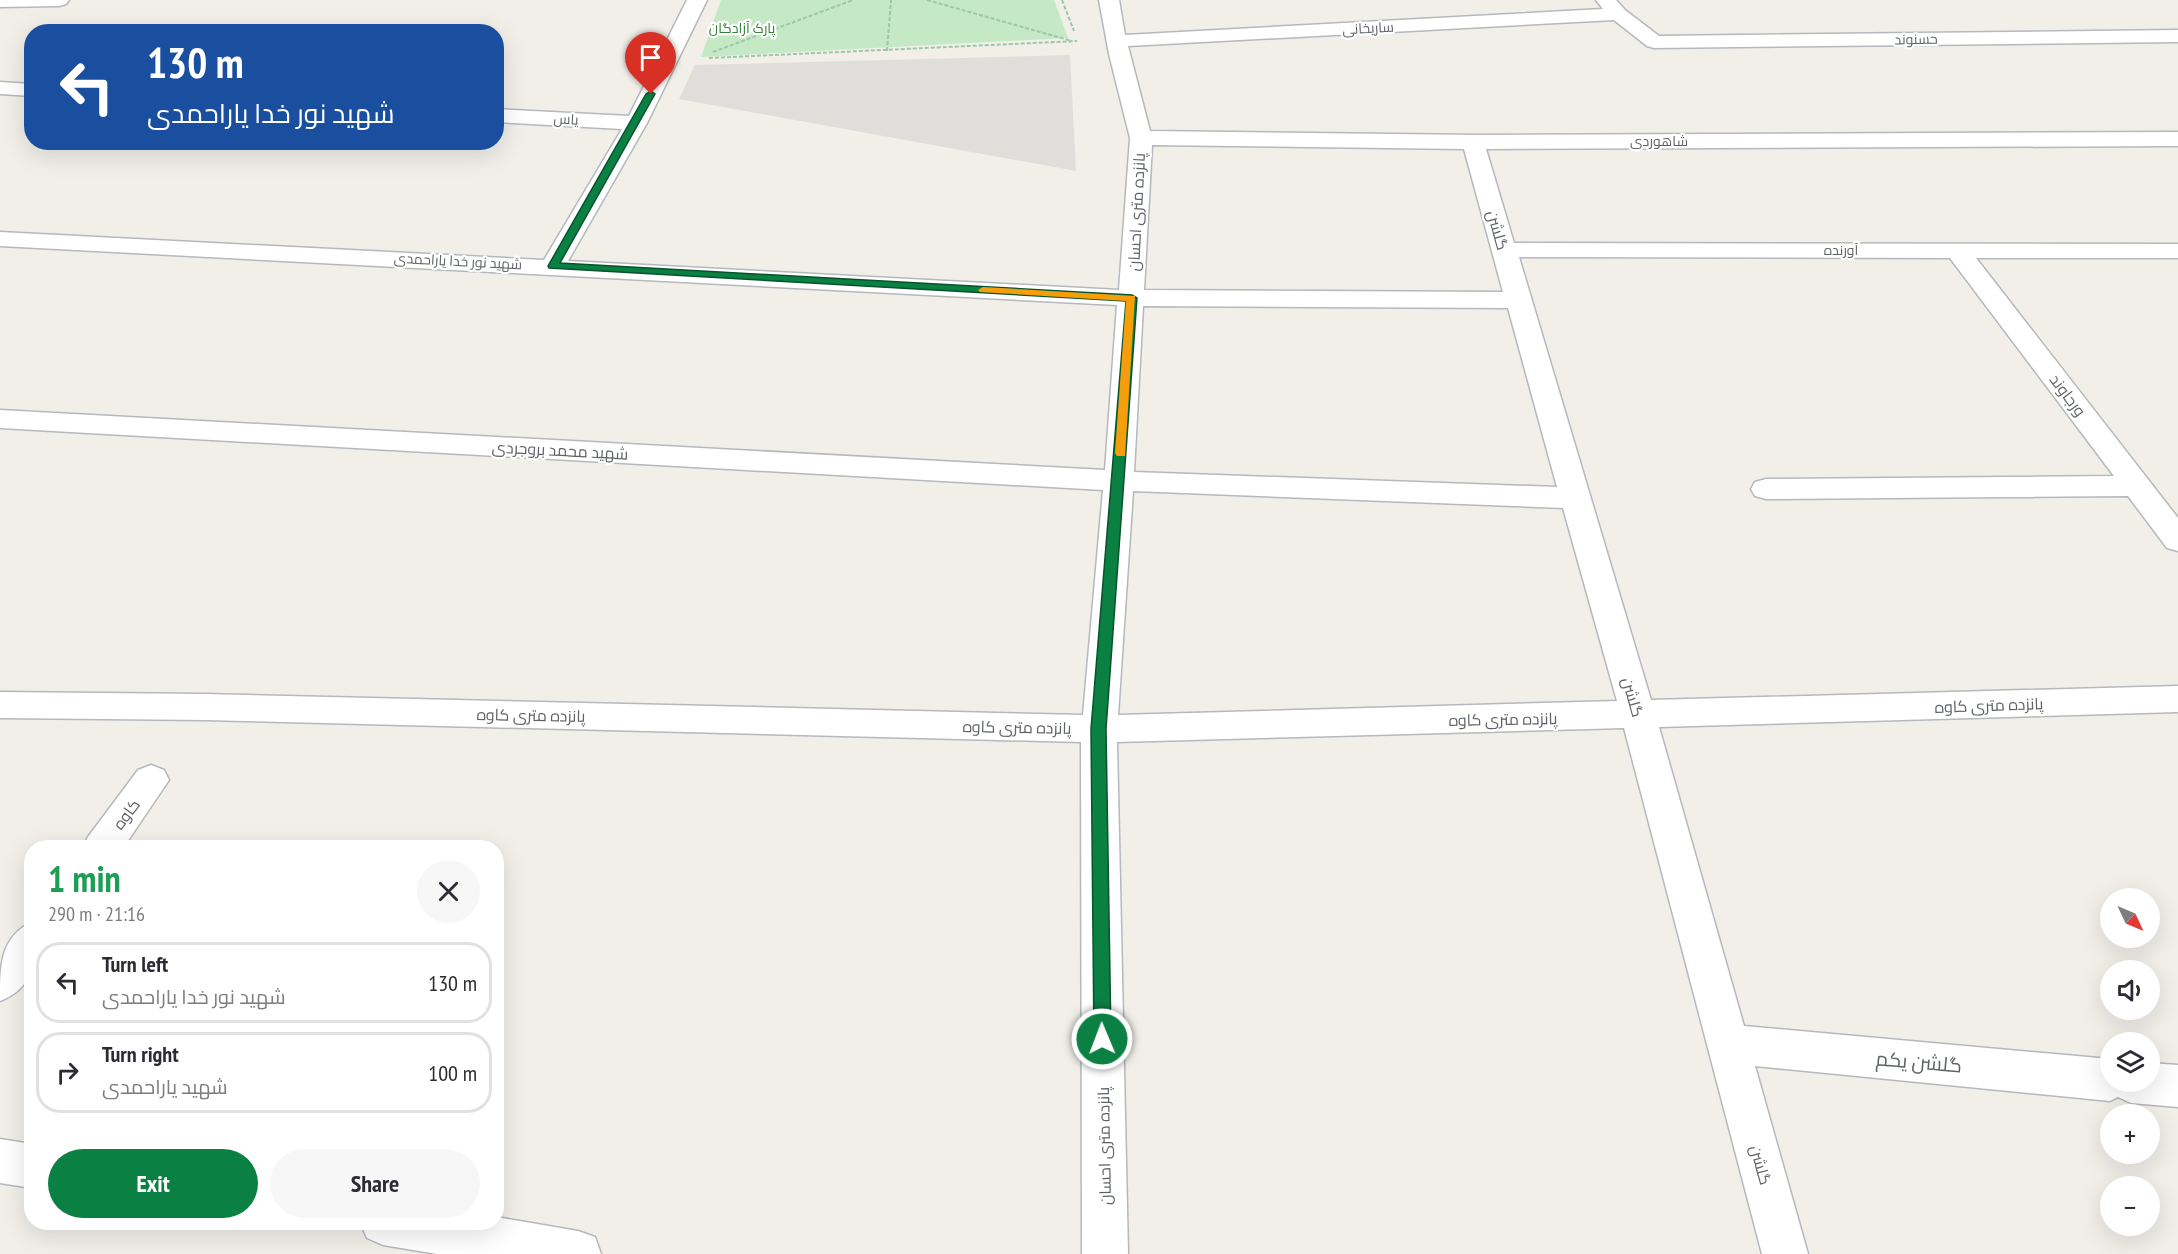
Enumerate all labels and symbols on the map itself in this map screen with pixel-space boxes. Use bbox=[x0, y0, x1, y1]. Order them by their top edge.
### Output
street label: ساریخانی bbox=[1342, 18, 1394, 38]
park label: پارک آزادگان bbox=[709, 19, 775, 38]
street label: حسنوند bbox=[1894, 30, 1938, 48]
pin bbox=[625, 32, 676, 94]
street label: یاس bbox=[553, 109, 579, 129]
street label: شاهوردی bbox=[1630, 132, 1688, 150]
street label: پانزده متری احسان bbox=[1123, 152, 1151, 272]
street label: گلشن bbox=[1482, 208, 1513, 252]
street label: آورنده bbox=[1824, 241, 1858, 259]
street label: شهید نور خدا یاراحمدی bbox=[393, 249, 523, 273]
street label: ورجاوند bbox=[2046, 370, 2090, 420]
street label: شهید محمد بروجردی bbox=[491, 436, 629, 465]
street label: گلشن bbox=[1617, 675, 1648, 719]
street label: پانزده متری کاوه bbox=[1934, 693, 2045, 719]
street label: پانزده متری کاوه bbox=[476, 704, 586, 728]
street label: پانزده متری کاوه bbox=[1448, 708, 1558, 732]
street label: پانزده متری کاوه bbox=[962, 716, 1072, 740]
street label: کاوه bbox=[108, 795, 144, 833]
north arrow bbox=[2100, 888, 2160, 948]
position arrow bbox=[1070, 1007, 1134, 1071]
street label: گلشن یکم bbox=[1875, 1045, 1963, 1080]
street label: پانزده متری احسان bbox=[1093, 1086, 1117, 1205]
street label: گلشن bbox=[1745, 1143, 1776, 1187]

